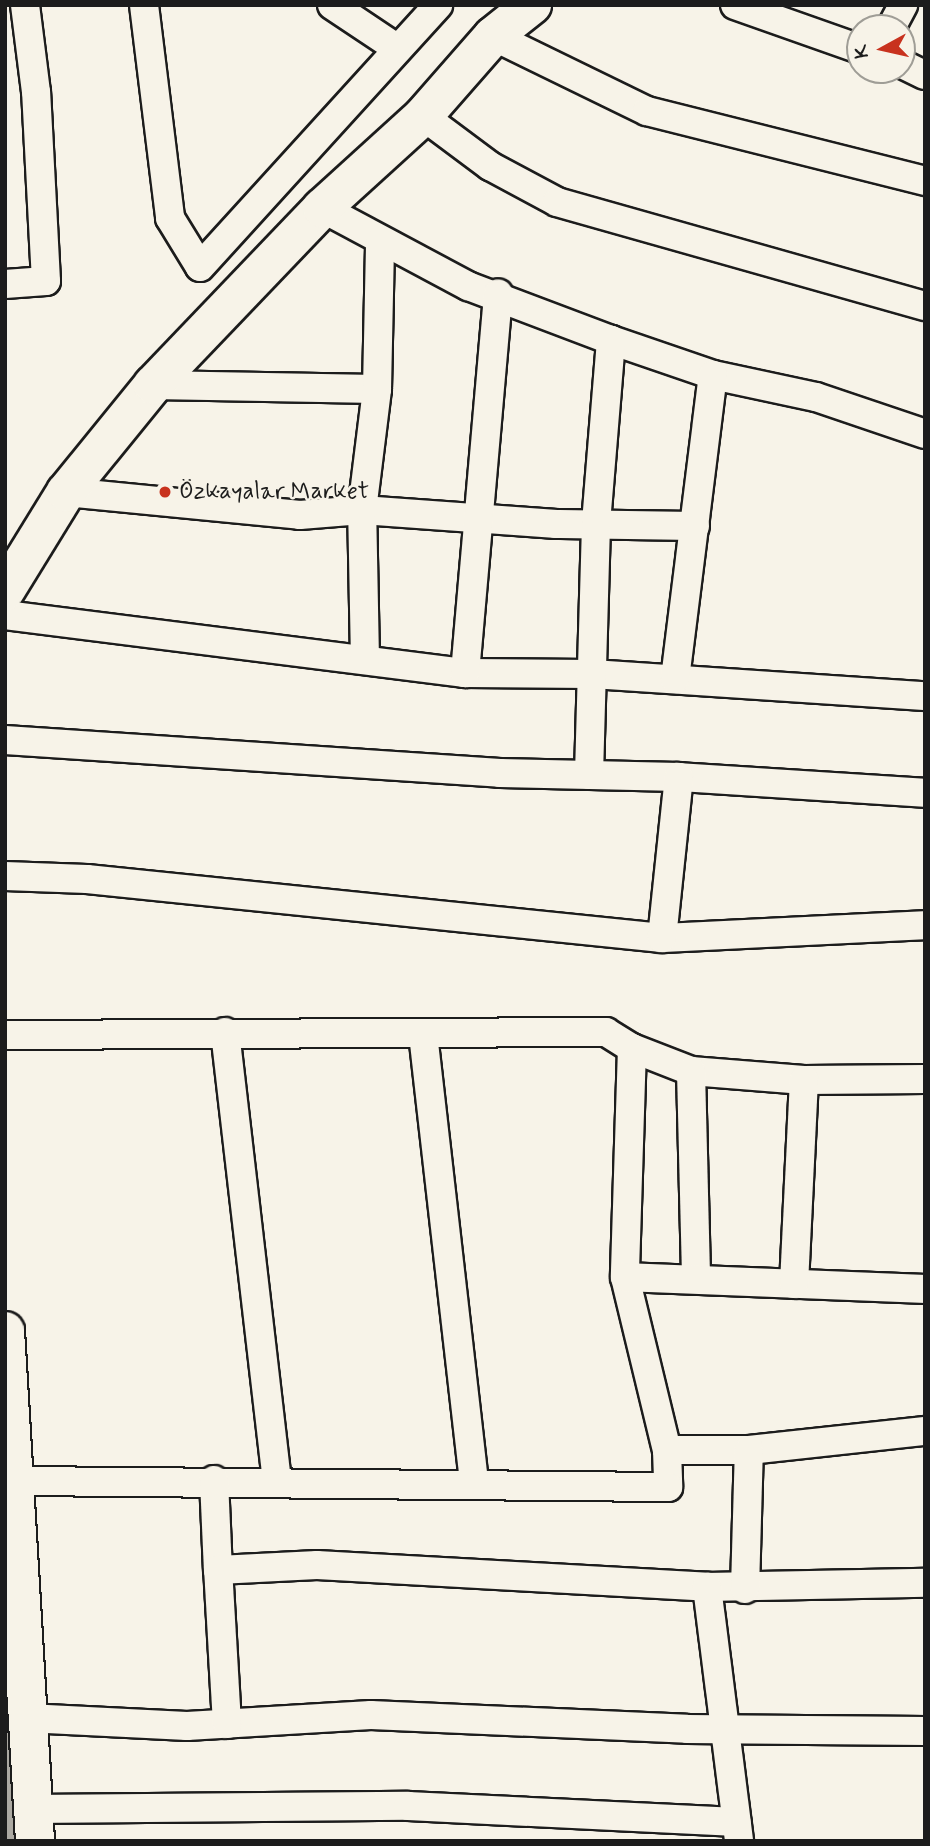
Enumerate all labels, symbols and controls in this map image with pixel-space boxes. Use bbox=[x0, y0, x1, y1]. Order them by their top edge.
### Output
north arrow bbox=[846, 14, 916, 84]
text: K bbox=[848, 43, 875, 60]
place label: Özkayalar Market bbox=[179, 478, 371, 506]
marker: Özkayalar Market bbox=[157, 484, 173, 500]

